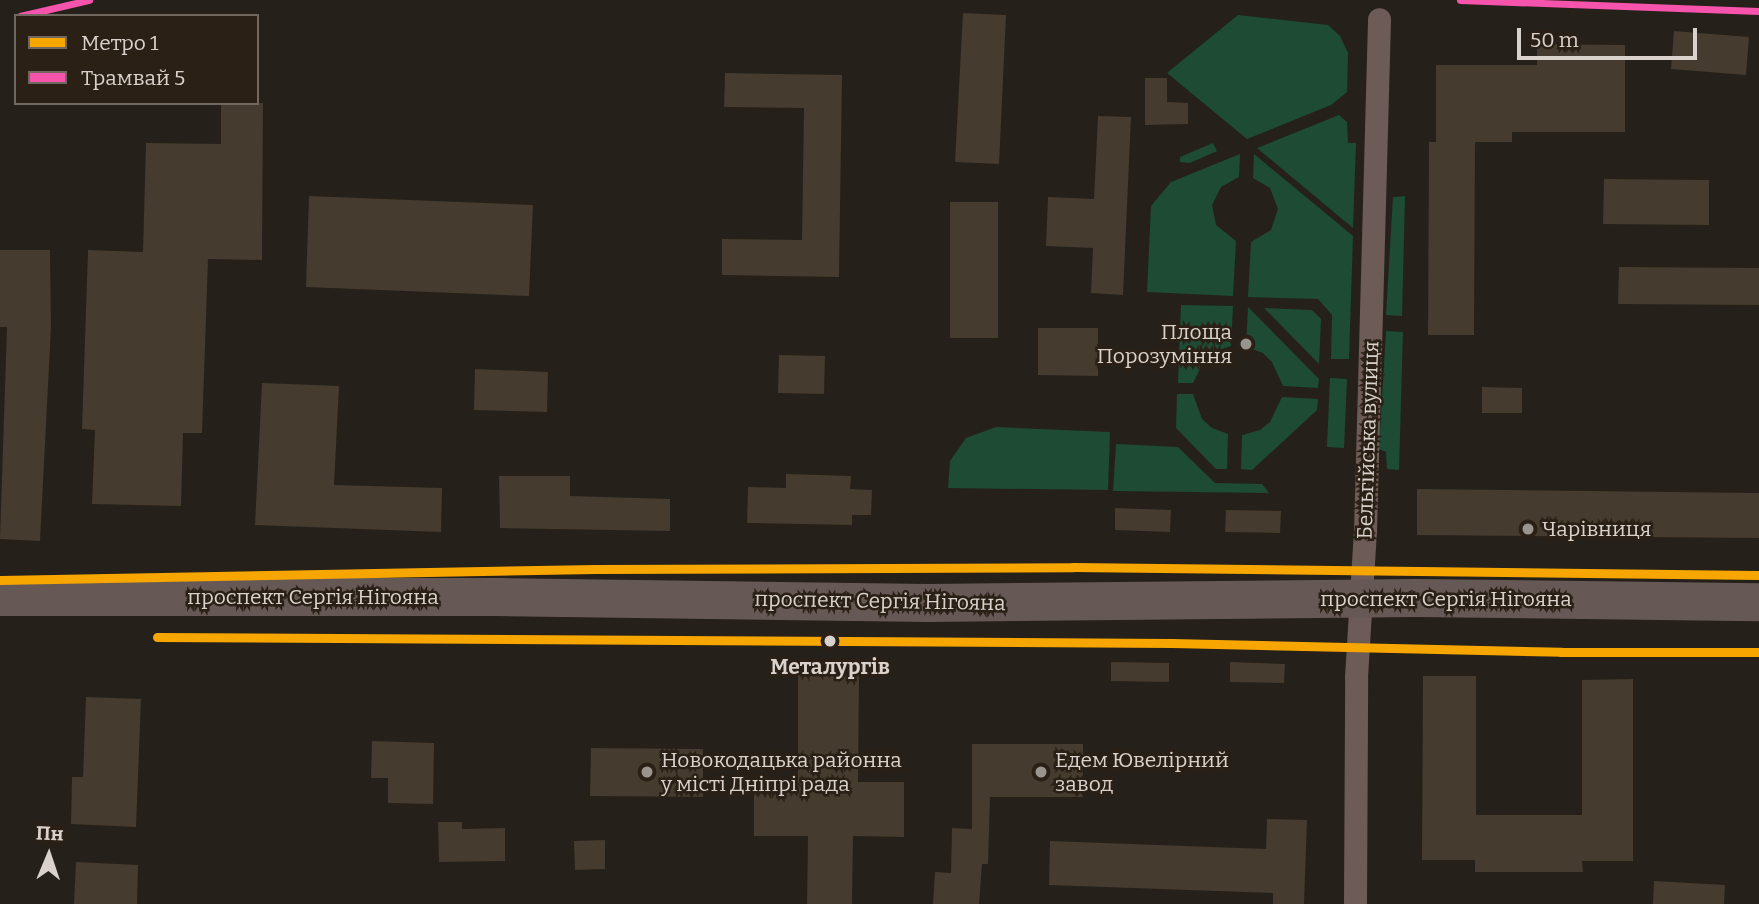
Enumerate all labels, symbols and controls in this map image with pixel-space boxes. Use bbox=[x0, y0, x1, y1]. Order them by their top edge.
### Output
legend bbox=[14, 14, 259, 105]
scale bar bbox=[1521, 14, 1701, 58]
text: 50 m bbox=[1530, 27, 1579, 53]
text: Метро 1 bbox=[81, 30, 159, 56]
text: Трамвай 5 bbox=[81, 65, 185, 91]
place label: Площа Порозуміння bbox=[1097, 319, 1232, 369]
marker: Площа Порозуміння bbox=[1238, 336, 1254, 352]
street label: Бельгійська вулиця bbox=[1352, 340, 1384, 540]
place label: Чарівниця bbox=[1542, 516, 1651, 542]
marker: Чарівниця bbox=[1520, 521, 1536, 537]
street label: проспект Сергія Нігояна bbox=[187, 584, 439, 610]
street label: проспект Сергія Нігояна bbox=[754, 586, 1006, 616]
street label: проспект Сергія Нігояна bbox=[1320, 586, 1572, 612]
marker: Металургів bbox=[819, 630, 841, 652]
place label: Металургів bbox=[770, 654, 890, 680]
place label: Новокодацька районна у місті Дніпрі рада bbox=[661, 747, 902, 797]
place label: Едем Ювелірний завод bbox=[1055, 747, 1229, 797]
marker: Новокодацька районна у місті Дніпрі рада bbox=[639, 764, 655, 780]
marker: Едем Ювелірний завод bbox=[1033, 764, 1049, 780]
north arrow bbox=[14, 820, 84, 890]
text: Пн bbox=[36, 822, 64, 845]

